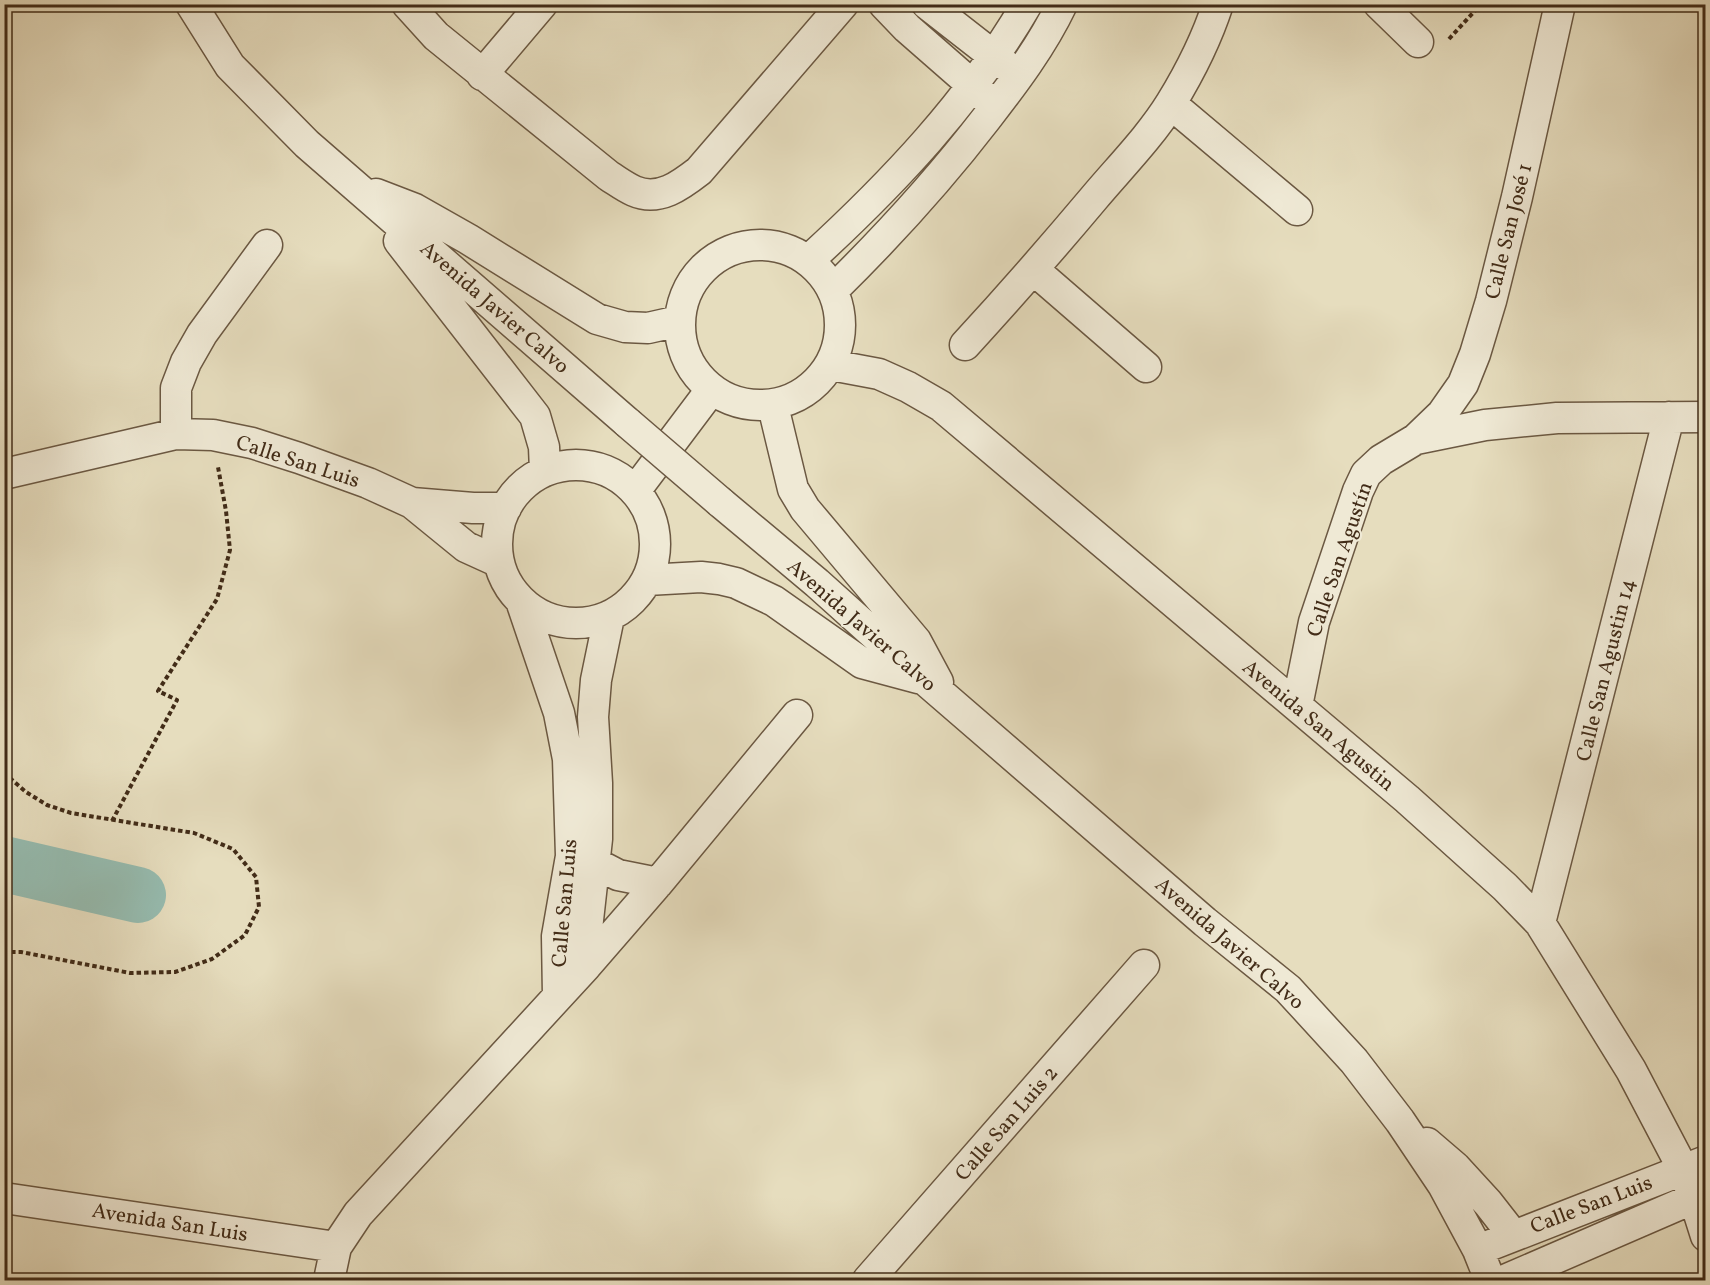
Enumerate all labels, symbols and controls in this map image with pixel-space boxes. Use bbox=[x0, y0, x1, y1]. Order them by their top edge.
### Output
street label: Calle San José 1 bbox=[1479, 160, 1540, 302]
street label: Avenida Javier Calvo bbox=[413, 235, 575, 381]
street label: Calle San Luis bbox=[232, 429, 363, 496]
street label: Calle San Agustín bbox=[1300, 478, 1381, 641]
street label: Avenida Javier Calvo bbox=[780, 553, 942, 699]
street label: Calle San Agustin 14 bbox=[1570, 576, 1643, 765]
street label: Avenida San Agustin bbox=[1236, 654, 1401, 799]
street label: Calle San Luis bbox=[545, 838, 586, 968]
street label: Avenida Javier Calvo bbox=[1148, 871, 1310, 1017]
street label: Calle San Luis 2 bbox=[949, 1060, 1065, 1188]
street label: Calle San Luis bbox=[1526, 1169, 1657, 1242]
street label: Avenida San Luis bbox=[90, 1197, 250, 1250]

